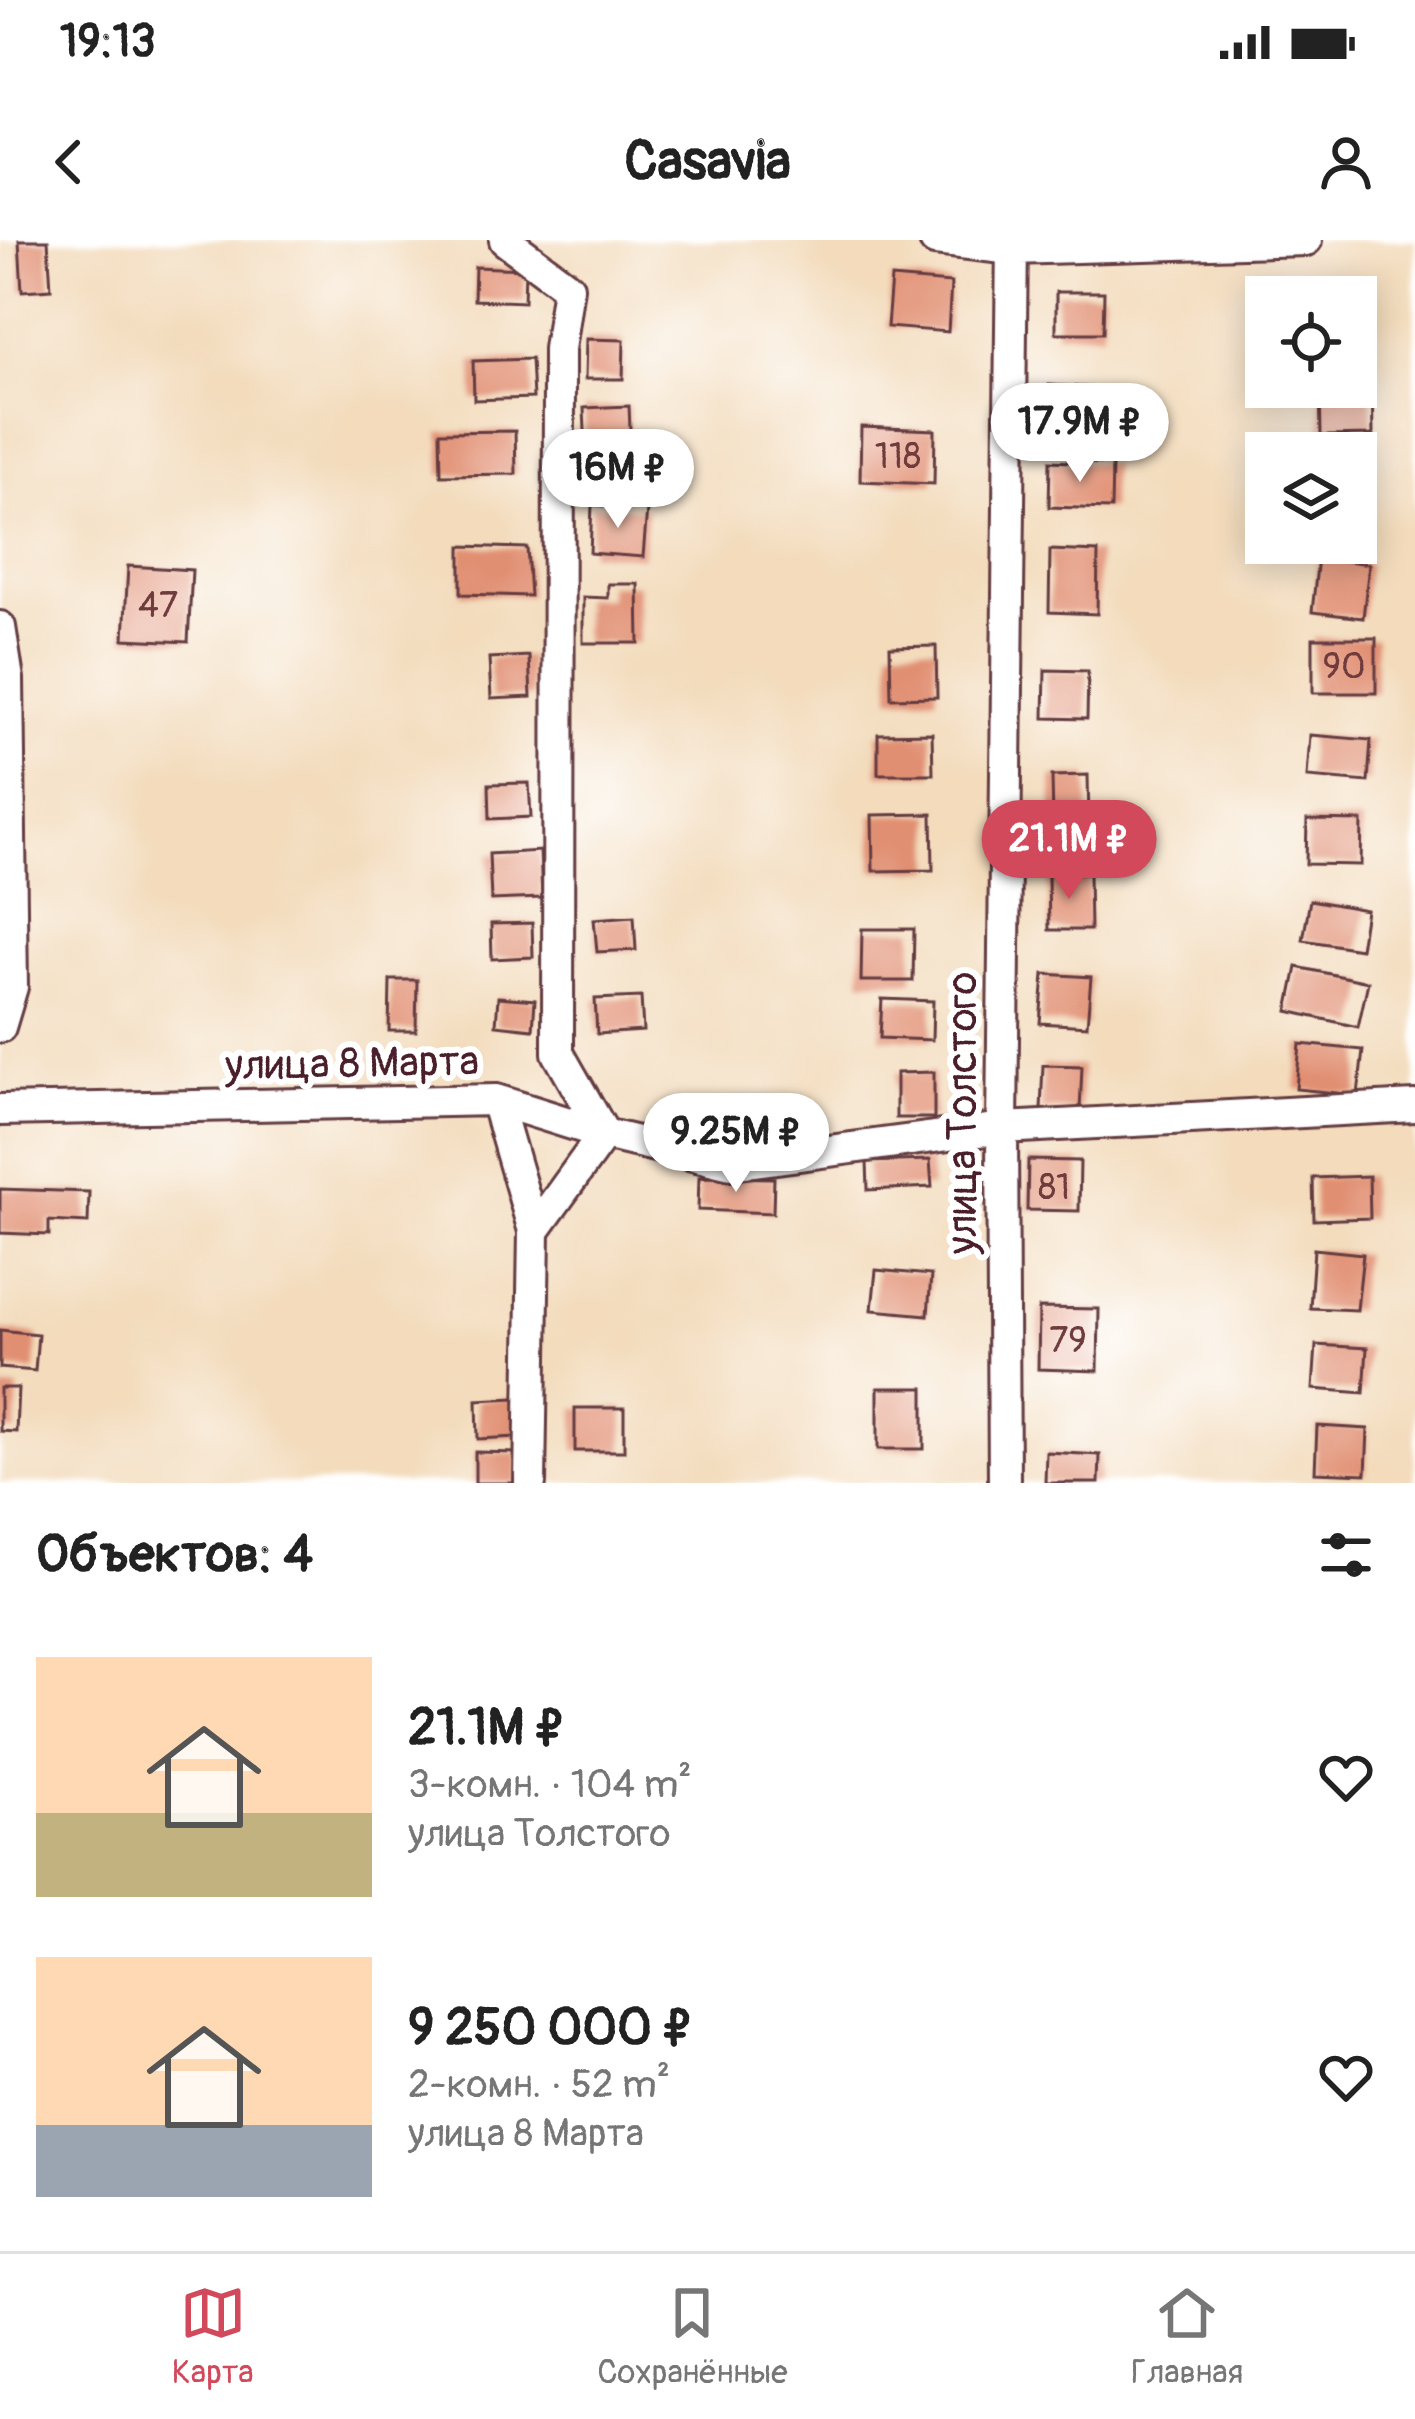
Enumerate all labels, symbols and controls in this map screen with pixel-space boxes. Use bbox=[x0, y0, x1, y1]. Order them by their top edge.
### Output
text: 19:13 bbox=[60, 14, 156, 70]
text: Casavia bbox=[624, 128, 791, 196]
icon: back bbox=[36, 129, 102, 195]
icon: person bbox=[1313, 129, 1379, 195]
map controls bbox=[1245, 276, 1377, 564]
button: locate bbox=[1245, 276, 1377, 408]
pin: 17.9M ₽ bbox=[969, 383, 1191, 485]
text: 17.9M ₽ bbox=[1018, 397, 1142, 446]
pin: 16M ₽ bbox=[534, 429, 702, 531]
button: layers bbox=[1245, 432, 1377, 564]
house number: 118 bbox=[875, 434, 921, 479]
text: 16M ₽ bbox=[569, 443, 667, 492]
house number: 47 bbox=[138, 583, 178, 628]
house number: 90 bbox=[1322, 644, 1366, 689]
pin: 21.1M ₽ bbox=[958, 800, 1180, 902]
text: 21.1M ₽ bbox=[1009, 814, 1129, 863]
street label: улица Толстого bbox=[937, 972, 989, 1255]
street label: улица 8 Марта bbox=[224, 1036, 480, 1092]
pin: 9.25M ₽ bbox=[625, 1093, 847, 1195]
text: 9.25M ₽ bbox=[670, 1107, 802, 1156]
house number: 81 bbox=[1038, 1165, 1070, 1210]
house number: 79 bbox=[1049, 1318, 1087, 1363]
icon: filters bbox=[1313, 1522, 1379, 1588]
text: Объектов: 4 bbox=[36, 1523, 313, 1587]
text: 21.1M ₽ bbox=[408, 1696, 566, 1760]
icon: home bbox=[132, 1705, 276, 1849]
icon: heart bbox=[1313, 1744, 1379, 1810]
text: 3-комн. · 104 m² bbox=[408, 1760, 692, 1809]
text: улица Толстого bbox=[408, 1809, 670, 1858]
text: 9 250 000 ₽ bbox=[408, 1996, 694, 2060]
icon: home bbox=[132, 2005, 276, 2149]
icon: heart bbox=[1313, 2044, 1379, 2110]
text: 2-комн. · 52 m² bbox=[408, 2060, 670, 2109]
text: улица 8 Марта bbox=[408, 2109, 644, 2158]
tab: Карта bbox=[172, 2280, 254, 2393]
tab: Сохранённые bbox=[597, 2280, 787, 2393]
tab: Главная bbox=[1131, 2280, 1243, 2393]

